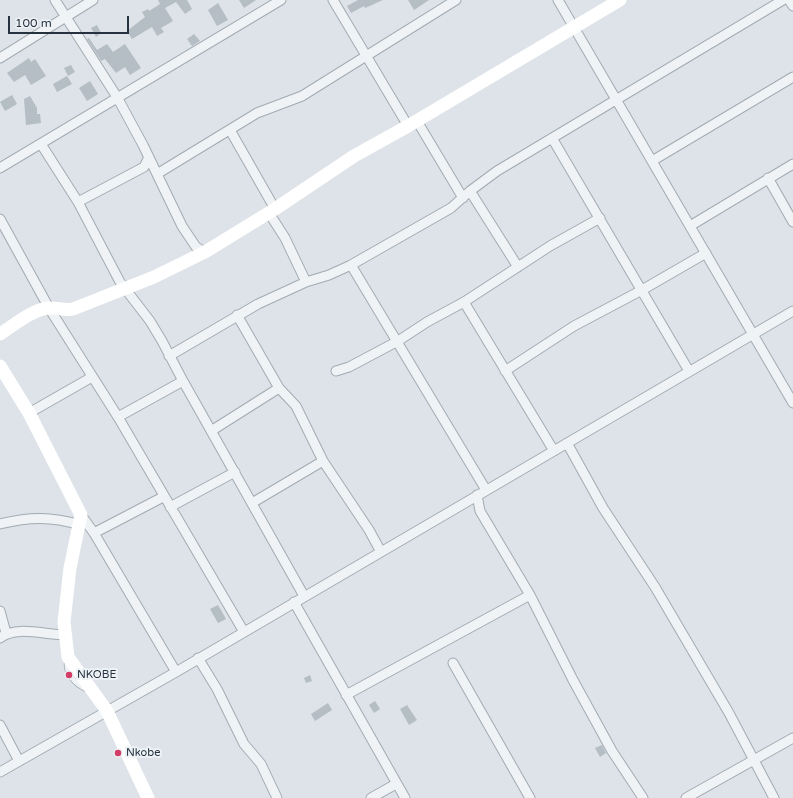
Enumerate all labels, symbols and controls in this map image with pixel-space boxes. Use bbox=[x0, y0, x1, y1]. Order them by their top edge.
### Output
scale bar bbox=[10, 8, 131, 34]
text: 100 m bbox=[15, 16, 52, 30]
place label: NKOBE bbox=[77, 668, 116, 682]
marker: NKOBE bbox=[64, 670, 74, 680]
place label: Nkobe bbox=[126, 746, 160, 760]
marker: Nkobe bbox=[113, 748, 123, 758]

